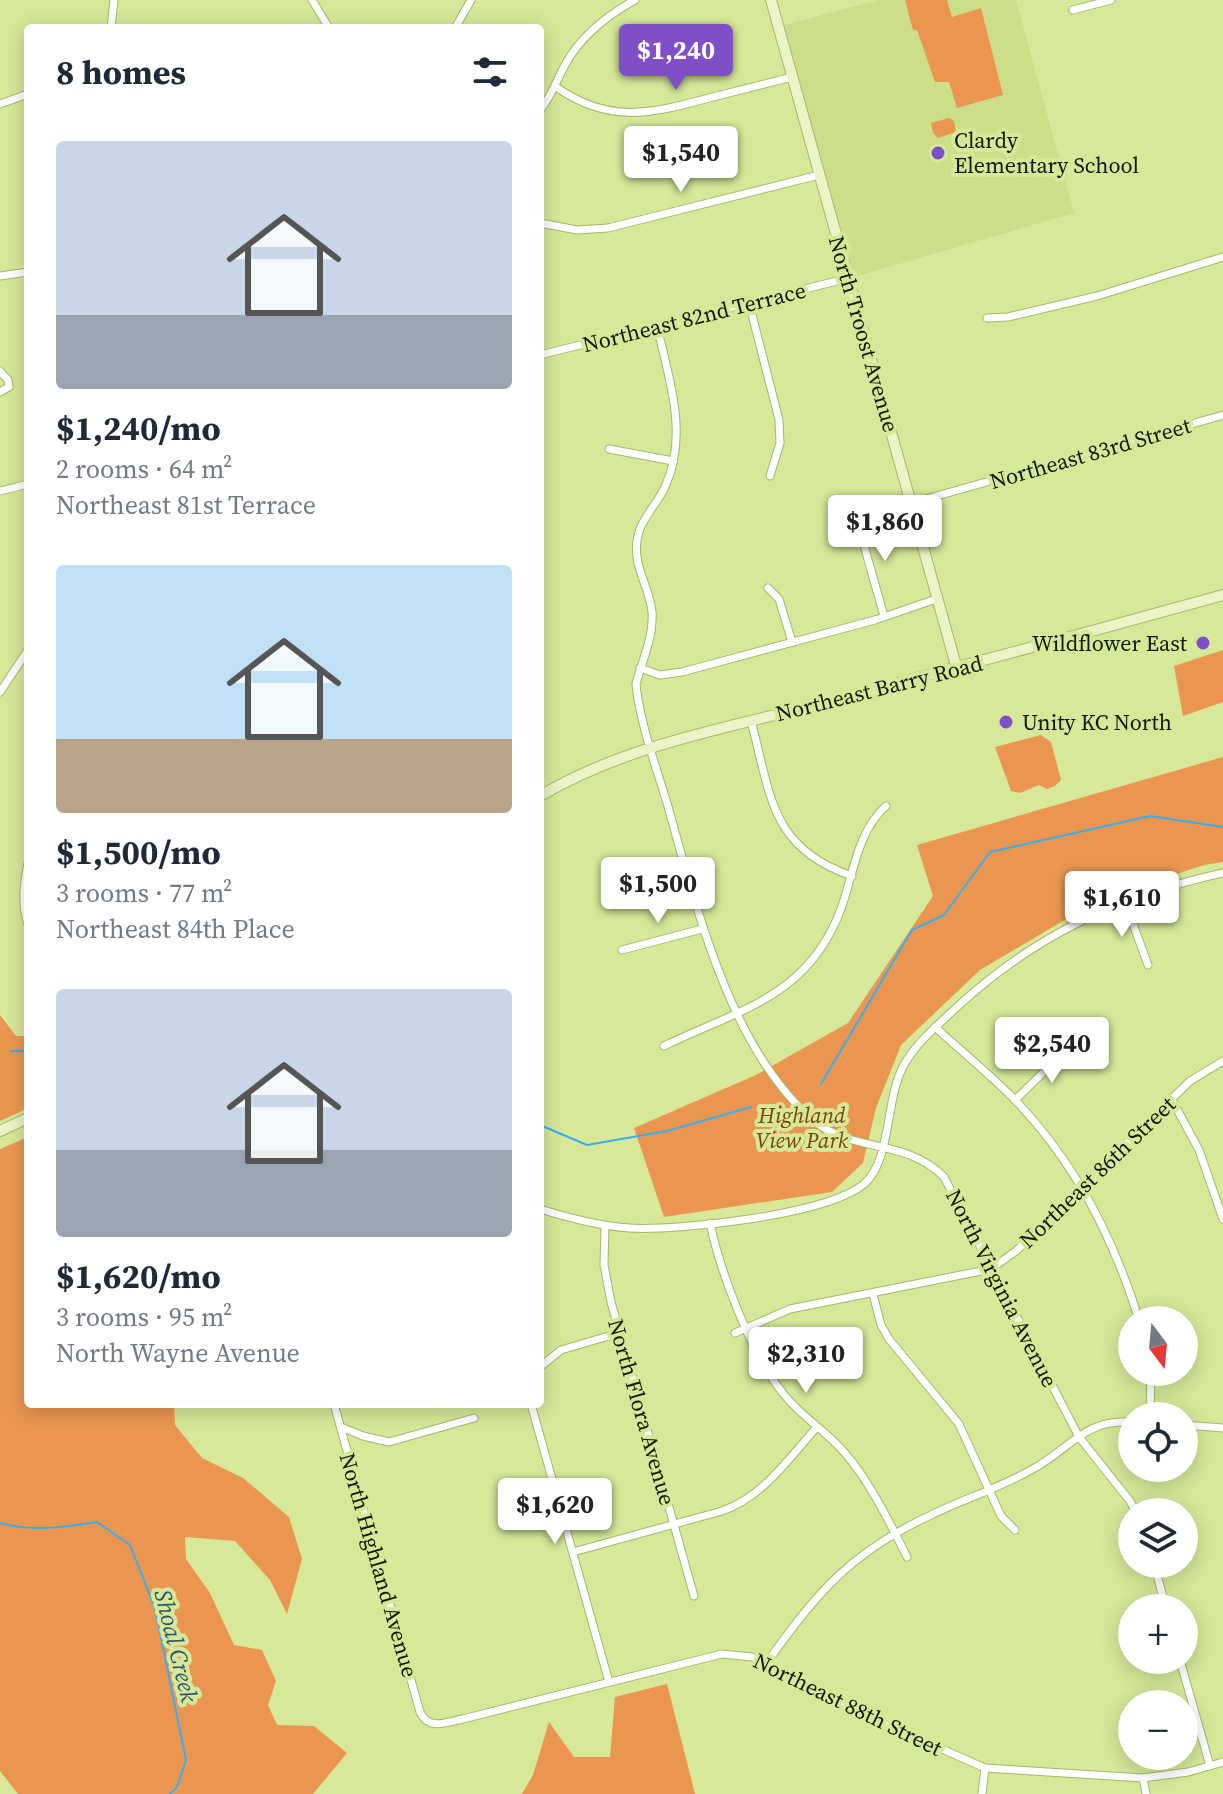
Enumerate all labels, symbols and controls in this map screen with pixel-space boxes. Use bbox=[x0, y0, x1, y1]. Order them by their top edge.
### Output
pin: $1,240 bbox=[611, 24, 741, 92]
text: $1,240 bbox=[637, 32, 715, 68]
text: 8 homes bbox=[56, 49, 186, 95]
icon: filters bbox=[468, 50, 512, 94]
place label: Clardy Elementary School bbox=[954, 125, 1139, 180]
pin: $1,540 bbox=[616, 126, 746, 194]
text: $1,540 bbox=[642, 134, 720, 170]
marker: Clardy Elementary School bbox=[929, 144, 947, 162]
icon: home bbox=[212, 193, 356, 337]
street label: North Troost Avenue bbox=[822, 232, 906, 436]
street label: Northeast 82nd Terrace bbox=[579, 275, 809, 359]
text: $1,240/mo bbox=[56, 405, 221, 451]
street label: Northeast 83rd Street bbox=[986, 410, 1195, 496]
text: 2 rooms · 64 m² bbox=[56, 451, 232, 487]
text: Northeast 81st Terrace bbox=[56, 487, 316, 523]
pin: $1,860 bbox=[820, 495, 950, 563]
text: $1,860 bbox=[846, 503, 924, 539]
icon: home bbox=[212, 617, 356, 761]
place label: Wildflower East bbox=[1032, 628, 1188, 658]
marker: Wildflower East bbox=[1194, 634, 1212, 652]
street label: Northeast Barry Road bbox=[772, 648, 986, 728]
place label: Unity KC North bbox=[1022, 707, 1172, 737]
marker: Unity KC North bbox=[997, 713, 1015, 731]
text: $1,500/mo bbox=[56, 829, 221, 875]
pin: $1,500 bbox=[593, 857, 723, 925]
text: $1,500 bbox=[619, 865, 697, 901]
pin: $1,610 bbox=[1057, 871, 1187, 939]
text: 3 rooms · 77 m² bbox=[56, 875, 232, 911]
text: $1,610 bbox=[1083, 879, 1161, 915]
text: Northeast 84th Place bbox=[56, 911, 295, 947]
pin: $2,540 bbox=[987, 1017, 1117, 1085]
text: $2,540 bbox=[1013, 1025, 1091, 1061]
icon: home bbox=[212, 1041, 356, 1185]
street label: Northeast 86th Street bbox=[1012, 1089, 1182, 1255]
park label: Highland View Park bbox=[756, 1100, 849, 1155]
street label: North Virginia Avenue bbox=[939, 1184, 1065, 1392]
text: $1,620/mo bbox=[56, 1253, 221, 1299]
text: 3 rooms · 95 m² bbox=[56, 1299, 232, 1335]
north arrow bbox=[1118, 1306, 1198, 1386]
map controls bbox=[1118, 1306, 1198, 1770]
street label: North Flora Avenue bbox=[601, 1315, 683, 1509]
pin: $2,310 bbox=[741, 1327, 871, 1395]
text: North Wayne Avenue bbox=[56, 1335, 300, 1371]
text: $2,310 bbox=[767, 1335, 845, 1371]
button: locate bbox=[1118, 1402, 1198, 1482]
street label: North Highland Avenue bbox=[333, 1449, 425, 1681]
pin: $1,620 bbox=[490, 1478, 620, 1546]
text: $1,620 bbox=[516, 1486, 594, 1522]
button: layers bbox=[1118, 1498, 1198, 1578]
water label: Shoal Creek bbox=[147, 1586, 207, 1706]
button: + bbox=[1118, 1594, 1198, 1674]
street label: Northeast 88th Street bbox=[749, 1645, 948, 1763]
button: − bbox=[1118, 1690, 1198, 1770]

